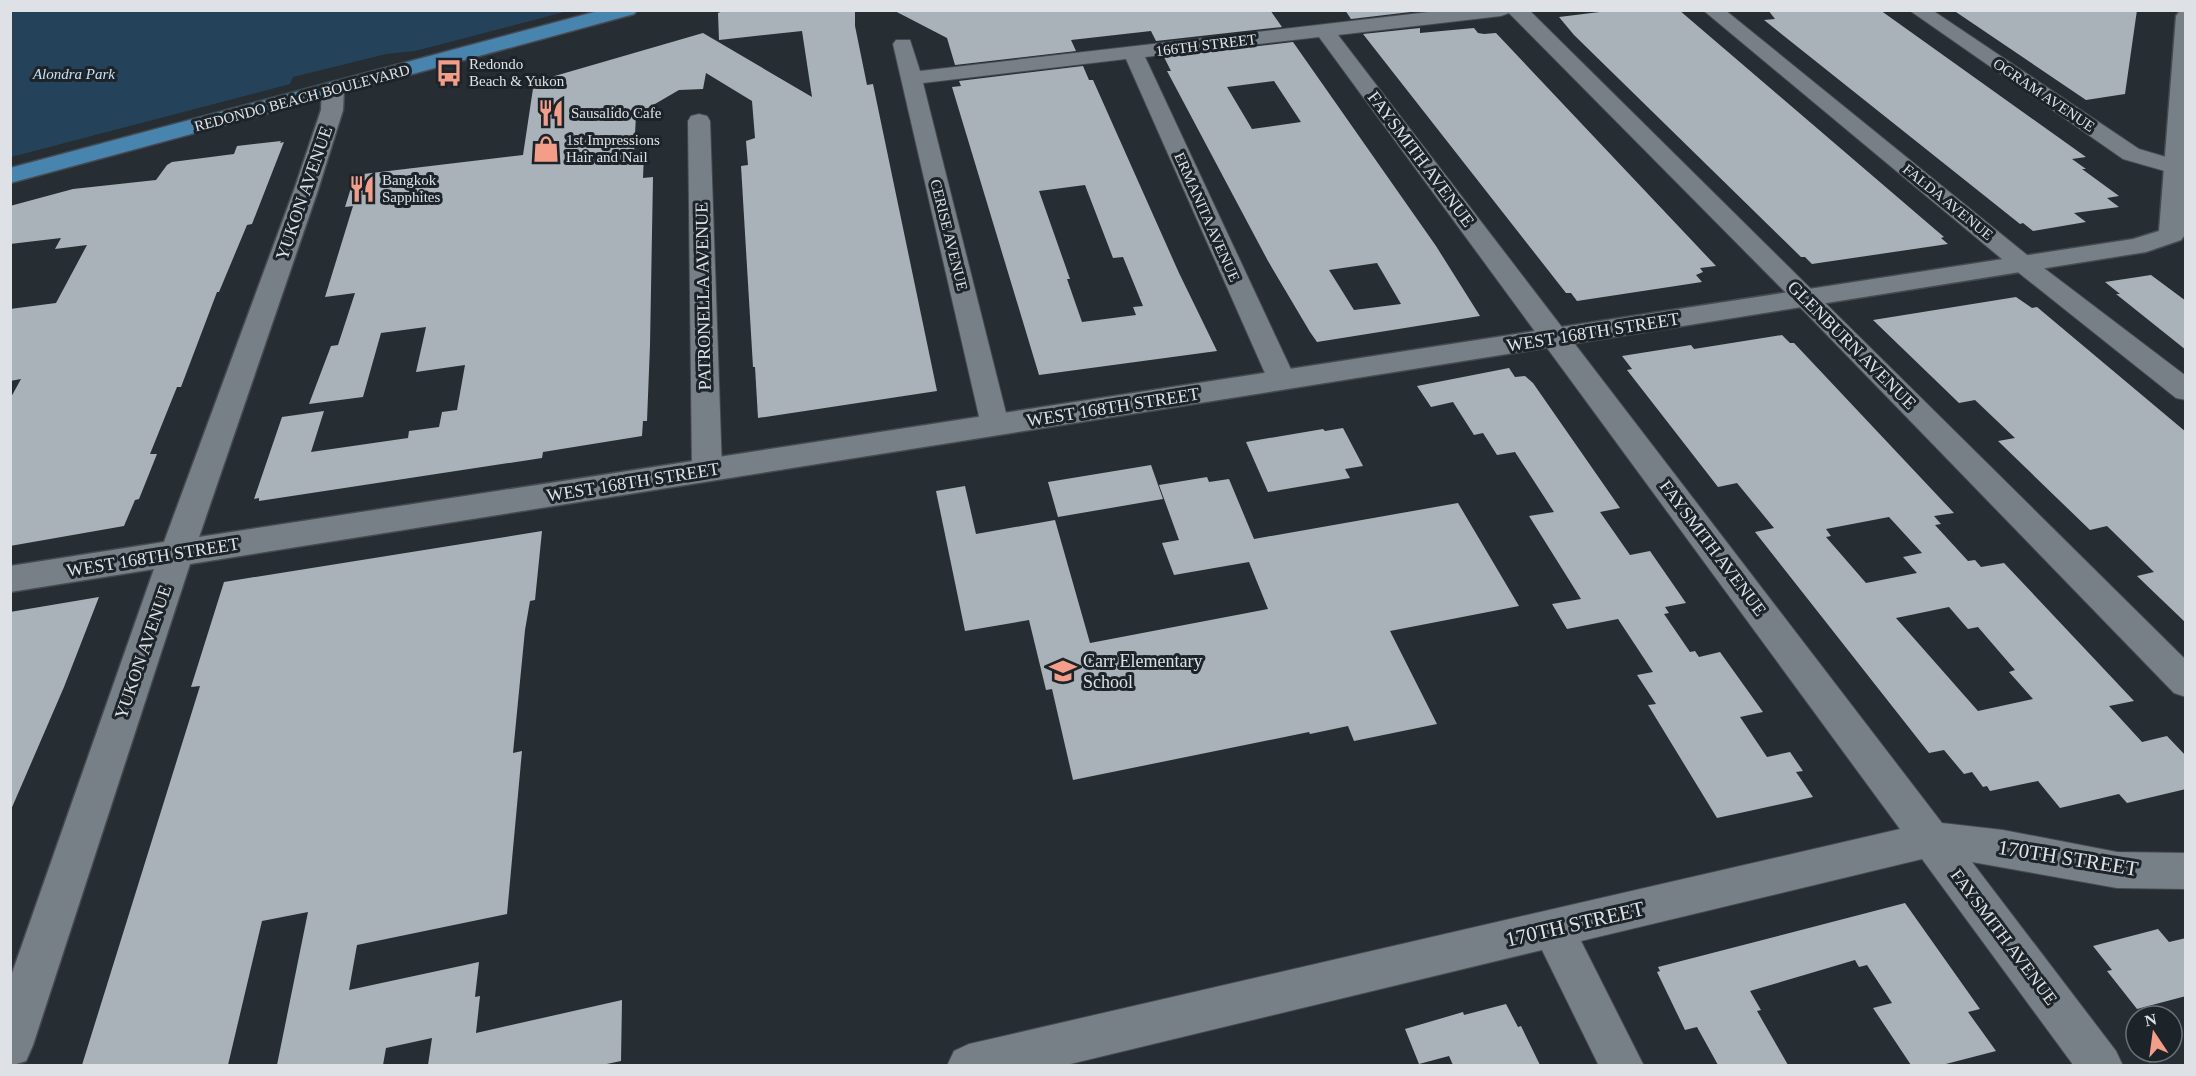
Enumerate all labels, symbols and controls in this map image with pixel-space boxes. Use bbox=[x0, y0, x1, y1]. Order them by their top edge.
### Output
street label: 166TH STREET bbox=[1155, 31, 1257, 59]
street label: OGRAM AVENUE bbox=[1990, 55, 2098, 135]
place label: Redondo Beach & Yukon bbox=[469, 56, 565, 89]
bus stop icon: Redondo Beach & Yukon bbox=[434, 58, 464, 88]
street label: REDONDO BEACH BOULEVARD bbox=[193, 61, 412, 134]
park label: Alondra Park bbox=[32, 66, 115, 82]
street label: FAYSMITH AVENUE bbox=[1364, 87, 1478, 231]
restaurant icon: Sausalido Cafe bbox=[536, 98, 566, 128]
place label: Sausalido Cafe bbox=[571, 105, 662, 121]
street label: YUKON AVENUE bbox=[272, 123, 336, 263]
place label: 1st Impressions Hair and Nail bbox=[566, 132, 660, 165]
shop icon: 1st Impressions Hair and Nail bbox=[531, 134, 561, 164]
street label: ERMANITA AVENUE bbox=[1171, 150, 1243, 284]
street label: FALDA AVENUE bbox=[1900, 161, 1996, 243]
place label: Bangkok Sapphites bbox=[382, 172, 440, 205]
restaurant icon: Bangkok Sapphites bbox=[347, 174, 377, 204]
street label: CERISE AVENUE bbox=[927, 178, 971, 292]
street label: PATRONELLA AVENUE bbox=[691, 202, 715, 390]
street label: GLENBURN AVENUE bbox=[1784, 277, 1920, 413]
street label: WEST 168TH STREET bbox=[1505, 308, 1681, 356]
street label: WEST 168TH STREET bbox=[1025, 383, 1201, 431]
street label: WEST 168TH STREET bbox=[545, 458, 721, 506]
street label: FAYSMITH AVENUE bbox=[1656, 476, 1770, 620]
street label: WEST 168TH STREET bbox=[65, 533, 241, 581]
street label: YUKON AVENUE bbox=[111, 582, 175, 722]
place label: Carr Elementary School bbox=[1083, 651, 1202, 692]
school or university icon: Carr Elementary School bbox=[1048, 656, 1078, 686]
street label: 170TH STREET bbox=[1996, 835, 2140, 881]
street label: FAYSMITH AVENUE bbox=[1947, 865, 2061, 1009]
street label: 170TH STREET bbox=[1503, 896, 1647, 952]
north arrow bbox=[2124, 1004, 2184, 1064]
text: N bbox=[2143, 1010, 2159, 1029]

